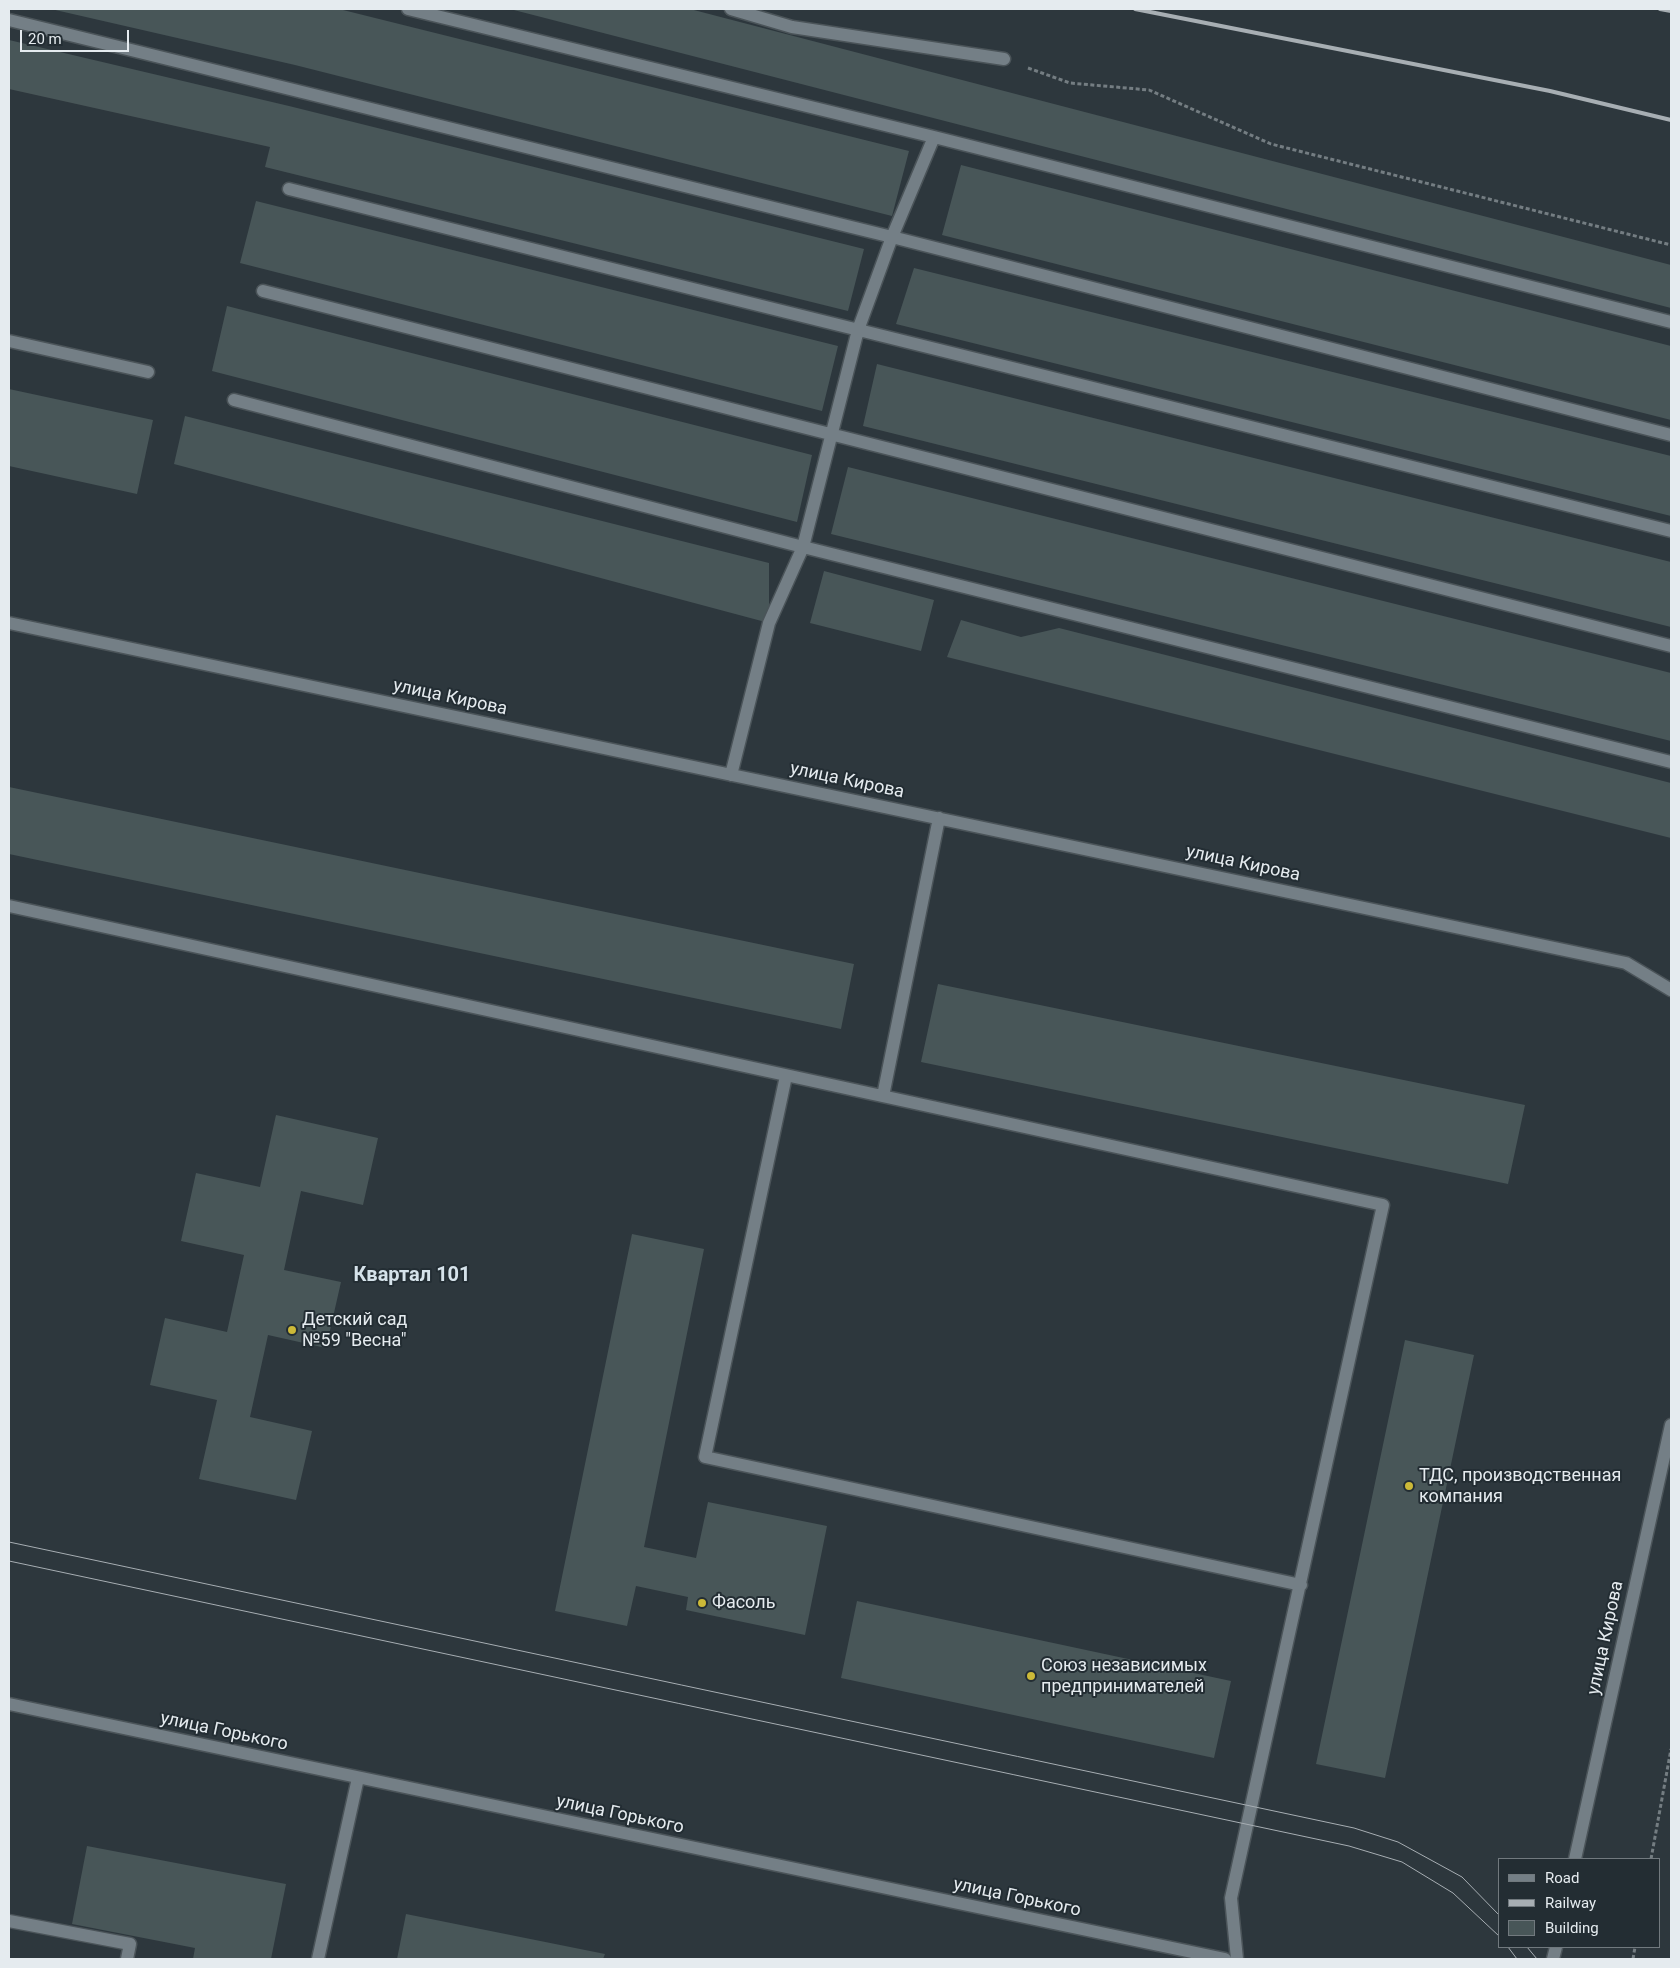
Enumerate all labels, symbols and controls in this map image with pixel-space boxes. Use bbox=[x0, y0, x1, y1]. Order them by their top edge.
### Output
scale bar bbox=[22, 20, 131, 52]
text: 20 m bbox=[28, 30, 62, 48]
street label: улица Кирова bbox=[391, 675, 509, 721]
street label: улица Кирова bbox=[788, 758, 906, 804]
street label: улица Кирова bbox=[1184, 841, 1302, 887]
district label: Квартал 101 bbox=[353, 1264, 471, 1288]
place label: Детский сад №59 "Весна" bbox=[302, 1309, 407, 1352]
marker: Детский сад №59 "Весна" bbox=[286, 1324, 298, 1336]
place label: ТДС, производственная компания bbox=[1419, 1465, 1621, 1508]
marker: ТДС, производственная компания bbox=[1403, 1480, 1415, 1492]
street label: улица Кирова bbox=[1583, 1579, 1629, 1697]
place label: Фасоль bbox=[712, 1592, 775, 1614]
marker: Фасоль bbox=[696, 1597, 708, 1609]
place label: Союз независимых предпринимателей bbox=[1041, 1655, 1207, 1698]
marker: Союз независимых предпринимателей bbox=[1025, 1670, 1037, 1682]
street label: улица Горького bbox=[158, 1708, 290, 1756]
street label: улица Горького bbox=[554, 1791, 686, 1839]
legend bbox=[1498, 1858, 1660, 1948]
text: Road bbox=[1545, 1869, 1579, 1887]
street label: улица Горького bbox=[951, 1874, 1083, 1922]
text: Railway bbox=[1545, 1894, 1596, 1912]
text: Building bbox=[1545, 1919, 1599, 1937]

